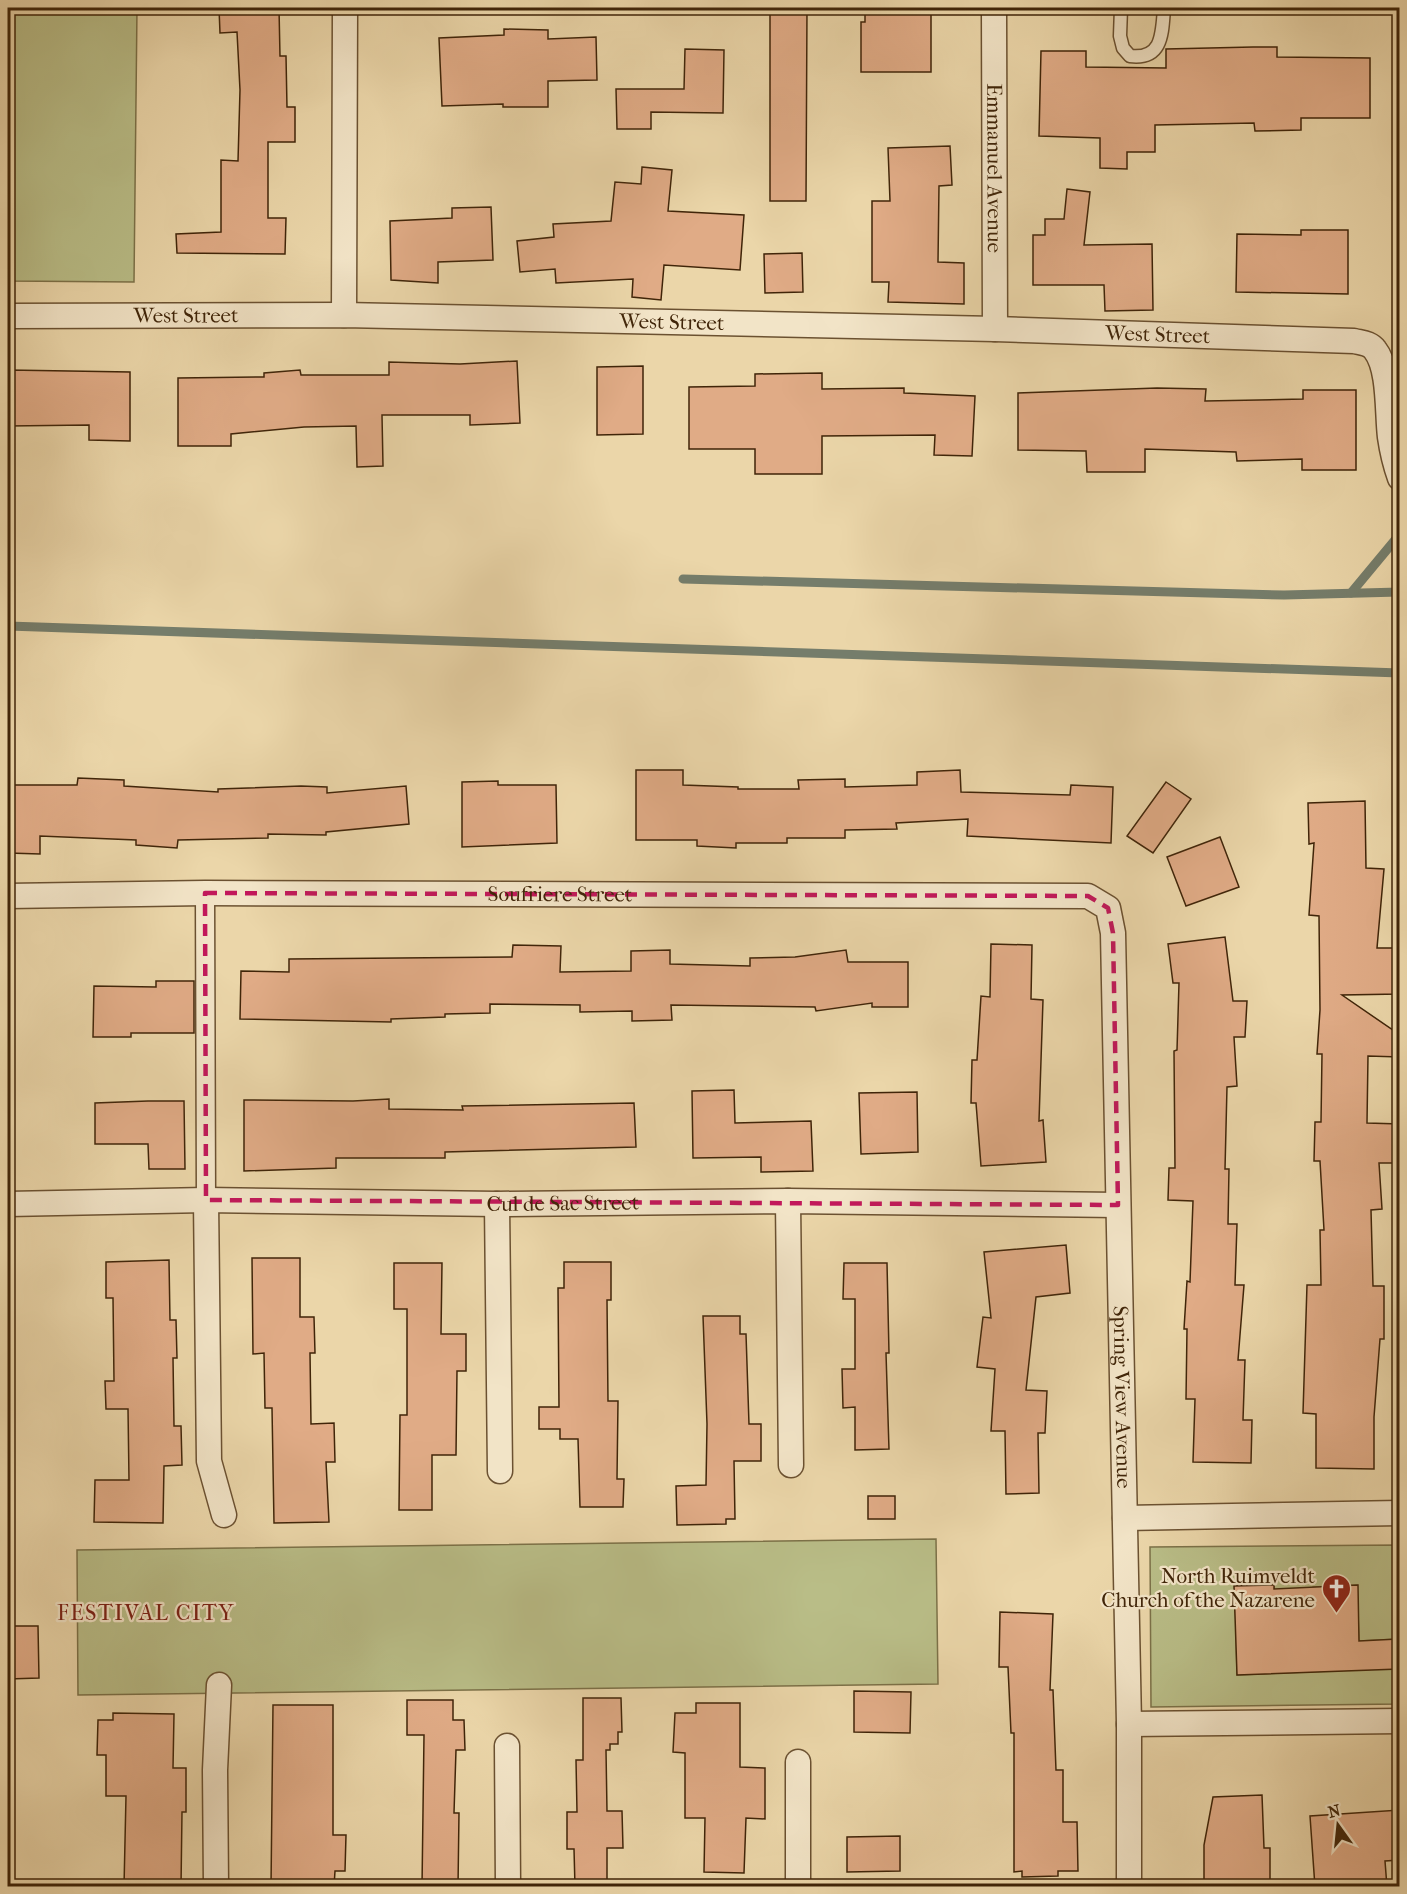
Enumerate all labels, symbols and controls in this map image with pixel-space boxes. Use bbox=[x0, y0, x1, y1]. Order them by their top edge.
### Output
street label: Emmanuel Avenue bbox=[982, 83, 1007, 253]
street label: West Street bbox=[133, 303, 239, 328]
street label: West Street bbox=[618, 309, 725, 335]
street label: West Street bbox=[1104, 321, 1211, 348]
street label: Soufriere Street bbox=[488, 882, 633, 906]
street label: Cul de Sac Street bbox=[487, 1191, 640, 1216]
street label: Spring View Avenue bbox=[1109, 1305, 1136, 1489]
place label: North Ruimveldt Church of the Nazarene bbox=[1101, 1564, 1315, 1612]
church icon: North Ruimveldt Church of the Nazarene bbox=[1320, 1572, 1352, 1614]
district label: FESTIVAL CITY bbox=[57, 1600, 235, 1626]
north arrow bbox=[1308, 1795, 1368, 1855]
text: N bbox=[1326, 1800, 1343, 1822]

